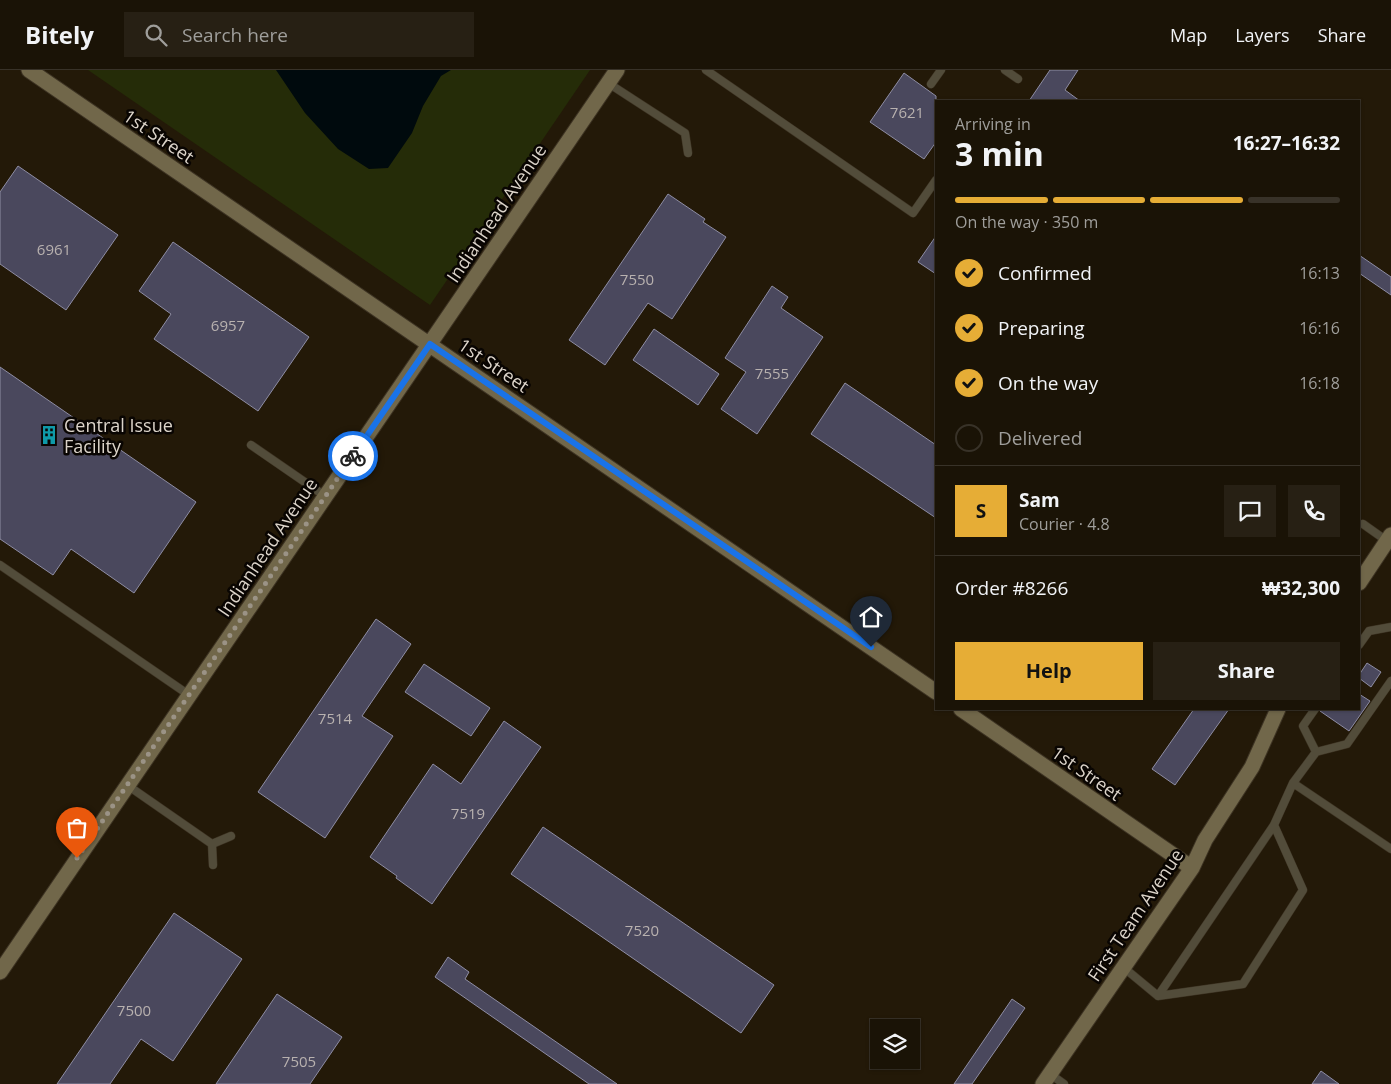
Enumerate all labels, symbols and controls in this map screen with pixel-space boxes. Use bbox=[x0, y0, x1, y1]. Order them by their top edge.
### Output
search box bbox=[124, 12, 474, 57]
text: Bitely bbox=[25, 18, 94, 51]
icon: search bbox=[142, 21, 170, 49]
text: Search here bbox=[182, 22, 288, 48]
text: Map bbox=[1170, 23, 1207, 47]
text: Layers bbox=[1235, 23, 1290, 47]
text: Share bbox=[1318, 23, 1366, 47]
house number: 7621 bbox=[890, 102, 924, 122]
street label: 1st Street bbox=[119, 104, 199, 168]
text: Arriving in bbox=[955, 113, 1031, 135]
text: 16:27–16:32 bbox=[1233, 130, 1340, 156]
text: 3 min bbox=[955, 132, 1044, 175]
street label: Indianhead Avenue bbox=[441, 139, 551, 287]
text: On the way · 350 m bbox=[955, 211, 1098, 233]
house number: 6961 bbox=[37, 239, 71, 259]
icon: check bbox=[955, 259, 983, 287]
text: Confirmed bbox=[998, 260, 1092, 286]
text: 16:13 bbox=[1299, 262, 1340, 284]
house number: 7550 bbox=[620, 269, 654, 289]
icon: check bbox=[955, 314, 983, 342]
house number: 6957 bbox=[211, 315, 245, 335]
text: Preparing bbox=[998, 315, 1085, 341]
text: 16:16 bbox=[1299, 317, 1340, 339]
street label: 1st Street bbox=[454, 333, 534, 397]
house number: 7555 bbox=[755, 363, 789, 383]
icon: check bbox=[955, 369, 983, 397]
text: On the way bbox=[998, 370, 1098, 396]
text: 16:18 bbox=[1299, 372, 1340, 394]
place label: Central Issue Facility bbox=[64, 413, 173, 458]
building icon: Central Issue Facility bbox=[38, 424, 60, 446]
text: Delivered bbox=[998, 425, 1082, 451]
courier bbox=[328, 431, 378, 481]
icon: bike bbox=[339, 442, 367, 470]
street label: Indianhead Avenue bbox=[212, 473, 322, 621]
button: chat bbox=[1224, 485, 1276, 537]
button: phone bbox=[1288, 485, 1340, 537]
text: Sam bbox=[1019, 487, 1060, 513]
text: S bbox=[976, 498, 986, 524]
text: Courier · 4.8 bbox=[1019, 513, 1110, 535]
text: Order #8266 bbox=[955, 575, 1068, 601]
text: ₩32,300 bbox=[1262, 575, 1340, 601]
pin bbox=[850, 596, 892, 647]
icon: home bbox=[857, 603, 885, 631]
button: Help bbox=[955, 642, 1143, 700]
button: Share bbox=[1153, 642, 1340, 700]
house number: 7514 bbox=[318, 708, 353, 728]
street label: 1st Street bbox=[1047, 740, 1127, 806]
house number: 7519 bbox=[451, 803, 485, 823]
pin bbox=[56, 807, 98, 858]
icon: bag bbox=[63, 814, 91, 842]
street label: First Team Avenue bbox=[1082, 844, 1188, 986]
house number: 7520 bbox=[625, 920, 659, 940]
house number: 7500 bbox=[117, 1000, 151, 1020]
map controls bbox=[870, 1019, 920, 1069]
button: layers bbox=[870, 1019, 920, 1069]
house number: 7505 bbox=[282, 1051, 316, 1071]

